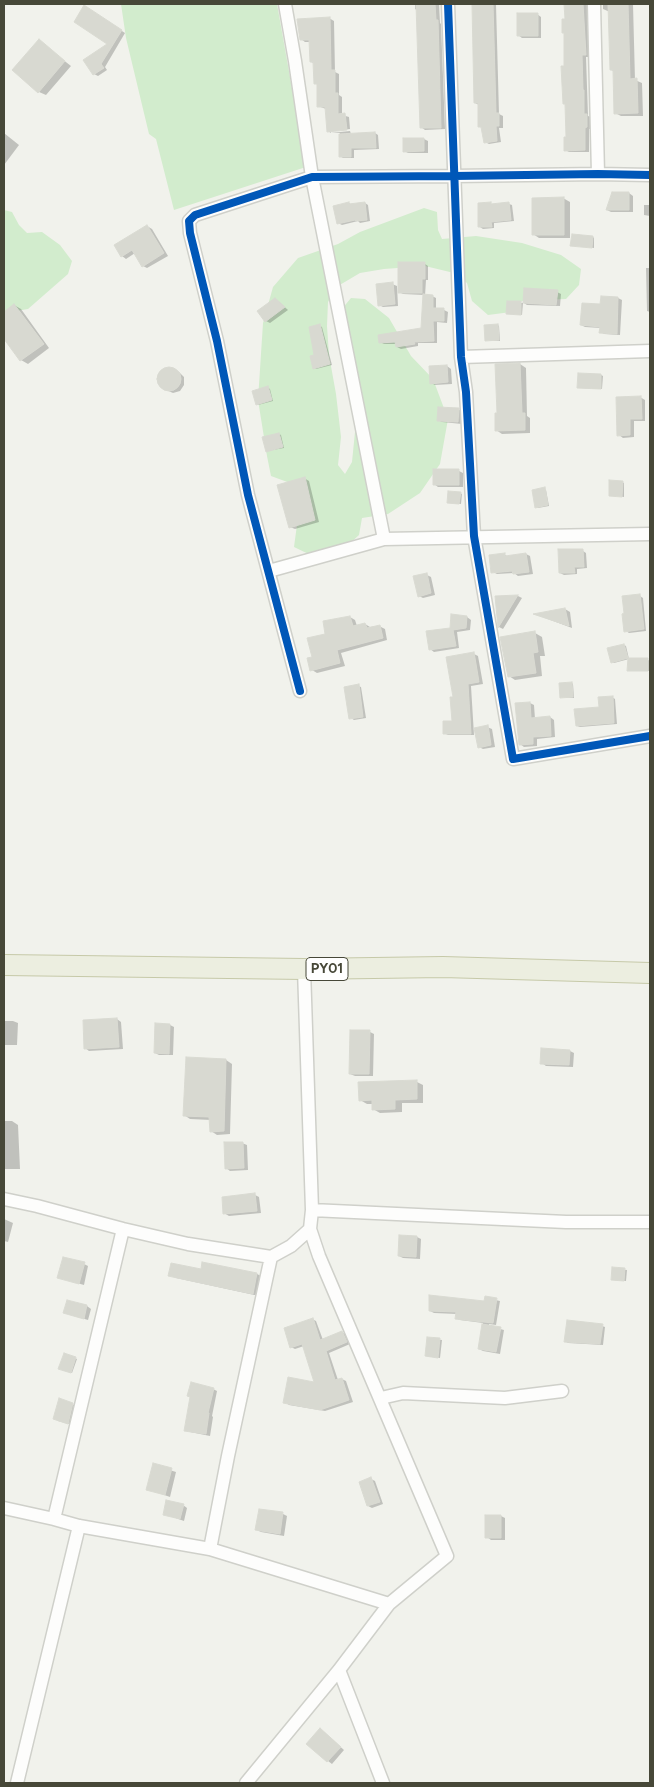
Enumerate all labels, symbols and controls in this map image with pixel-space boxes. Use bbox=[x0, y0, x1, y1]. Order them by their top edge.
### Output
road number: PY01 bbox=[306, 958, 348, 981]

